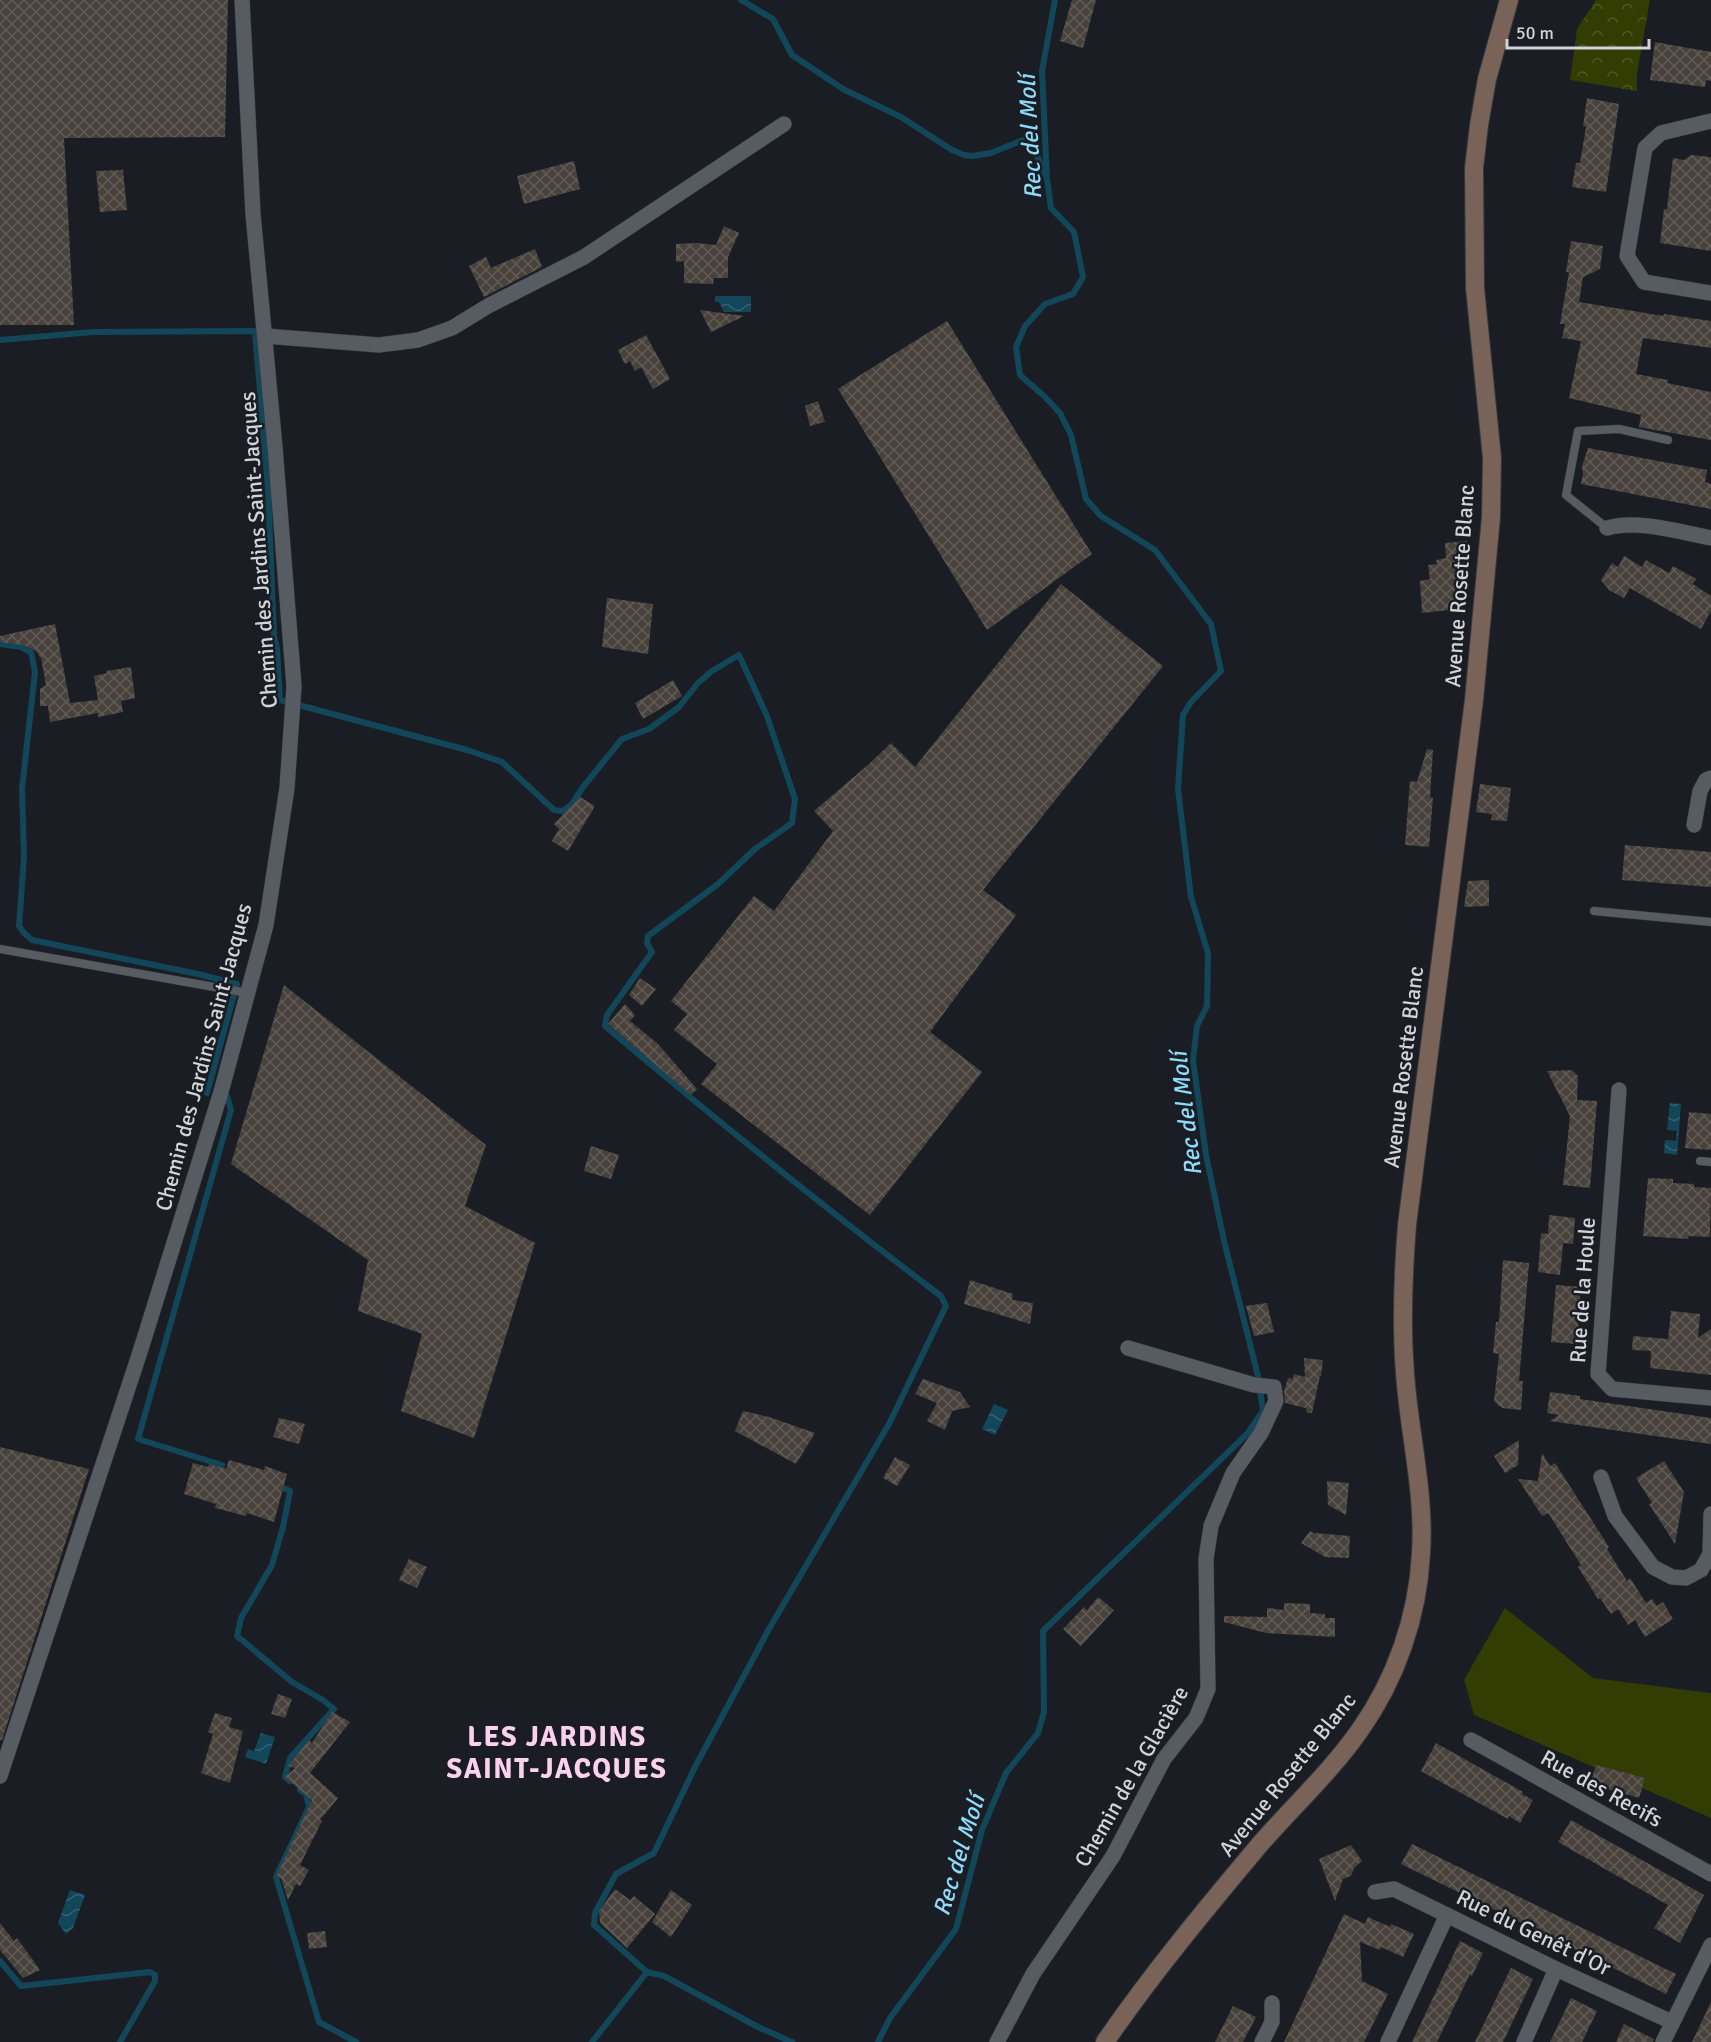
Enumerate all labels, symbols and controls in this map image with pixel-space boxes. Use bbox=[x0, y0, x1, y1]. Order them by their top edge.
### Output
scale bar bbox=[1507, 12, 1650, 50]
text: 50 m bbox=[1516, 22, 1554, 44]
water label: Rec del Molí bbox=[1012, 69, 1048, 200]
street label: Chemin des Jardins Saint-Jacques bbox=[234, 391, 283, 709]
street label: Avenue Rosette Blanc bbox=[1439, 484, 1480, 688]
street label: Chemin des Jardins Saint-Jacques bbox=[149, 900, 258, 1214]
street label: Avenue Rosette Blanc bbox=[1378, 965, 1429, 1169]
water label: Rec del Molí bbox=[1163, 1046, 1209, 1178]
street label: Rue de la Houle bbox=[1564, 1216, 1601, 1364]
street label: Chemin de la Glacière bbox=[1069, 1681, 1194, 1872]
street label: Avenue Rosette Blanc bbox=[1213, 1687, 1362, 1862]
district label: LES JARDINS SAINT-JACQUES bbox=[447, 1720, 667, 1786]
street label: Rue des Recifs bbox=[1536, 1744, 1667, 1833]
water label: Rec del Molí bbox=[926, 1787, 993, 1919]
street label: Rue du Genêt d'Or bbox=[1452, 1883, 1615, 1982]

